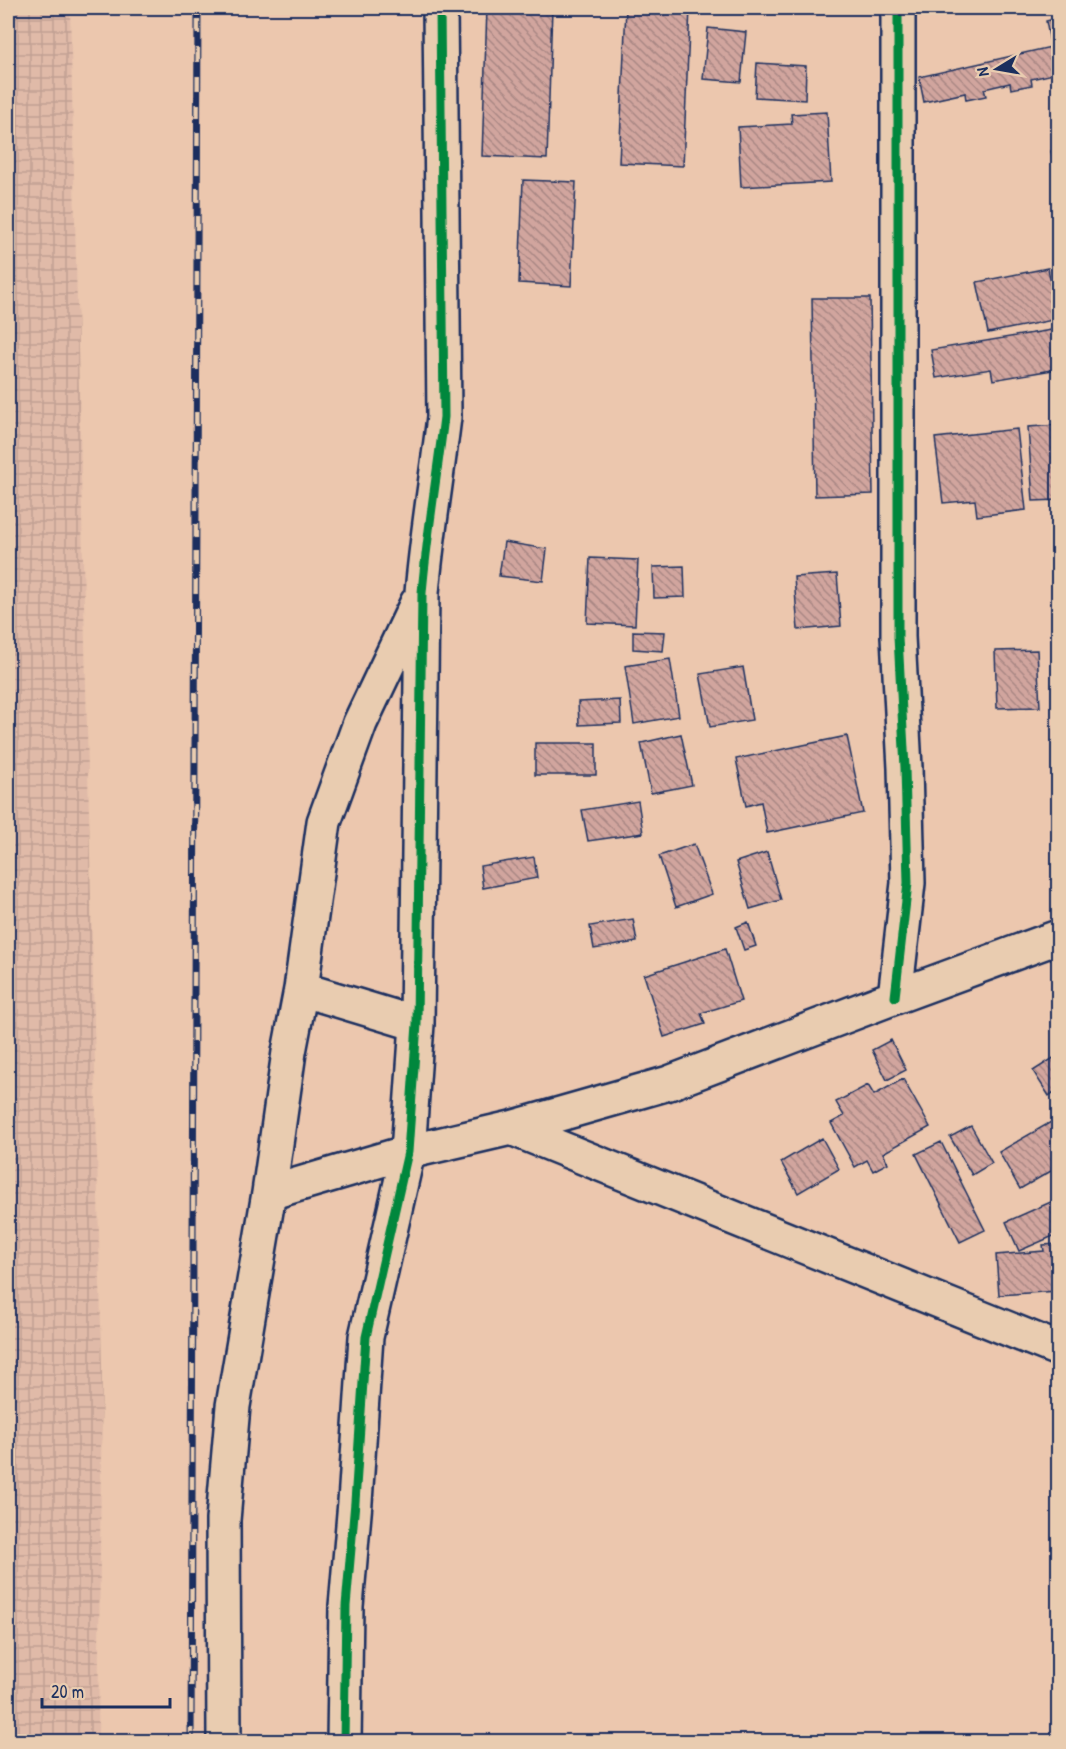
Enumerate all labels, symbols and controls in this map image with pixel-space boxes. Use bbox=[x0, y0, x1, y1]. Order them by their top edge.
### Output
north arrow bbox=[967, 39, 1027, 99]
text: N bbox=[971, 65, 994, 78]
scale bar bbox=[42, 1671, 170, 1709]
text: 20 m bbox=[51, 1679, 84, 1704]

